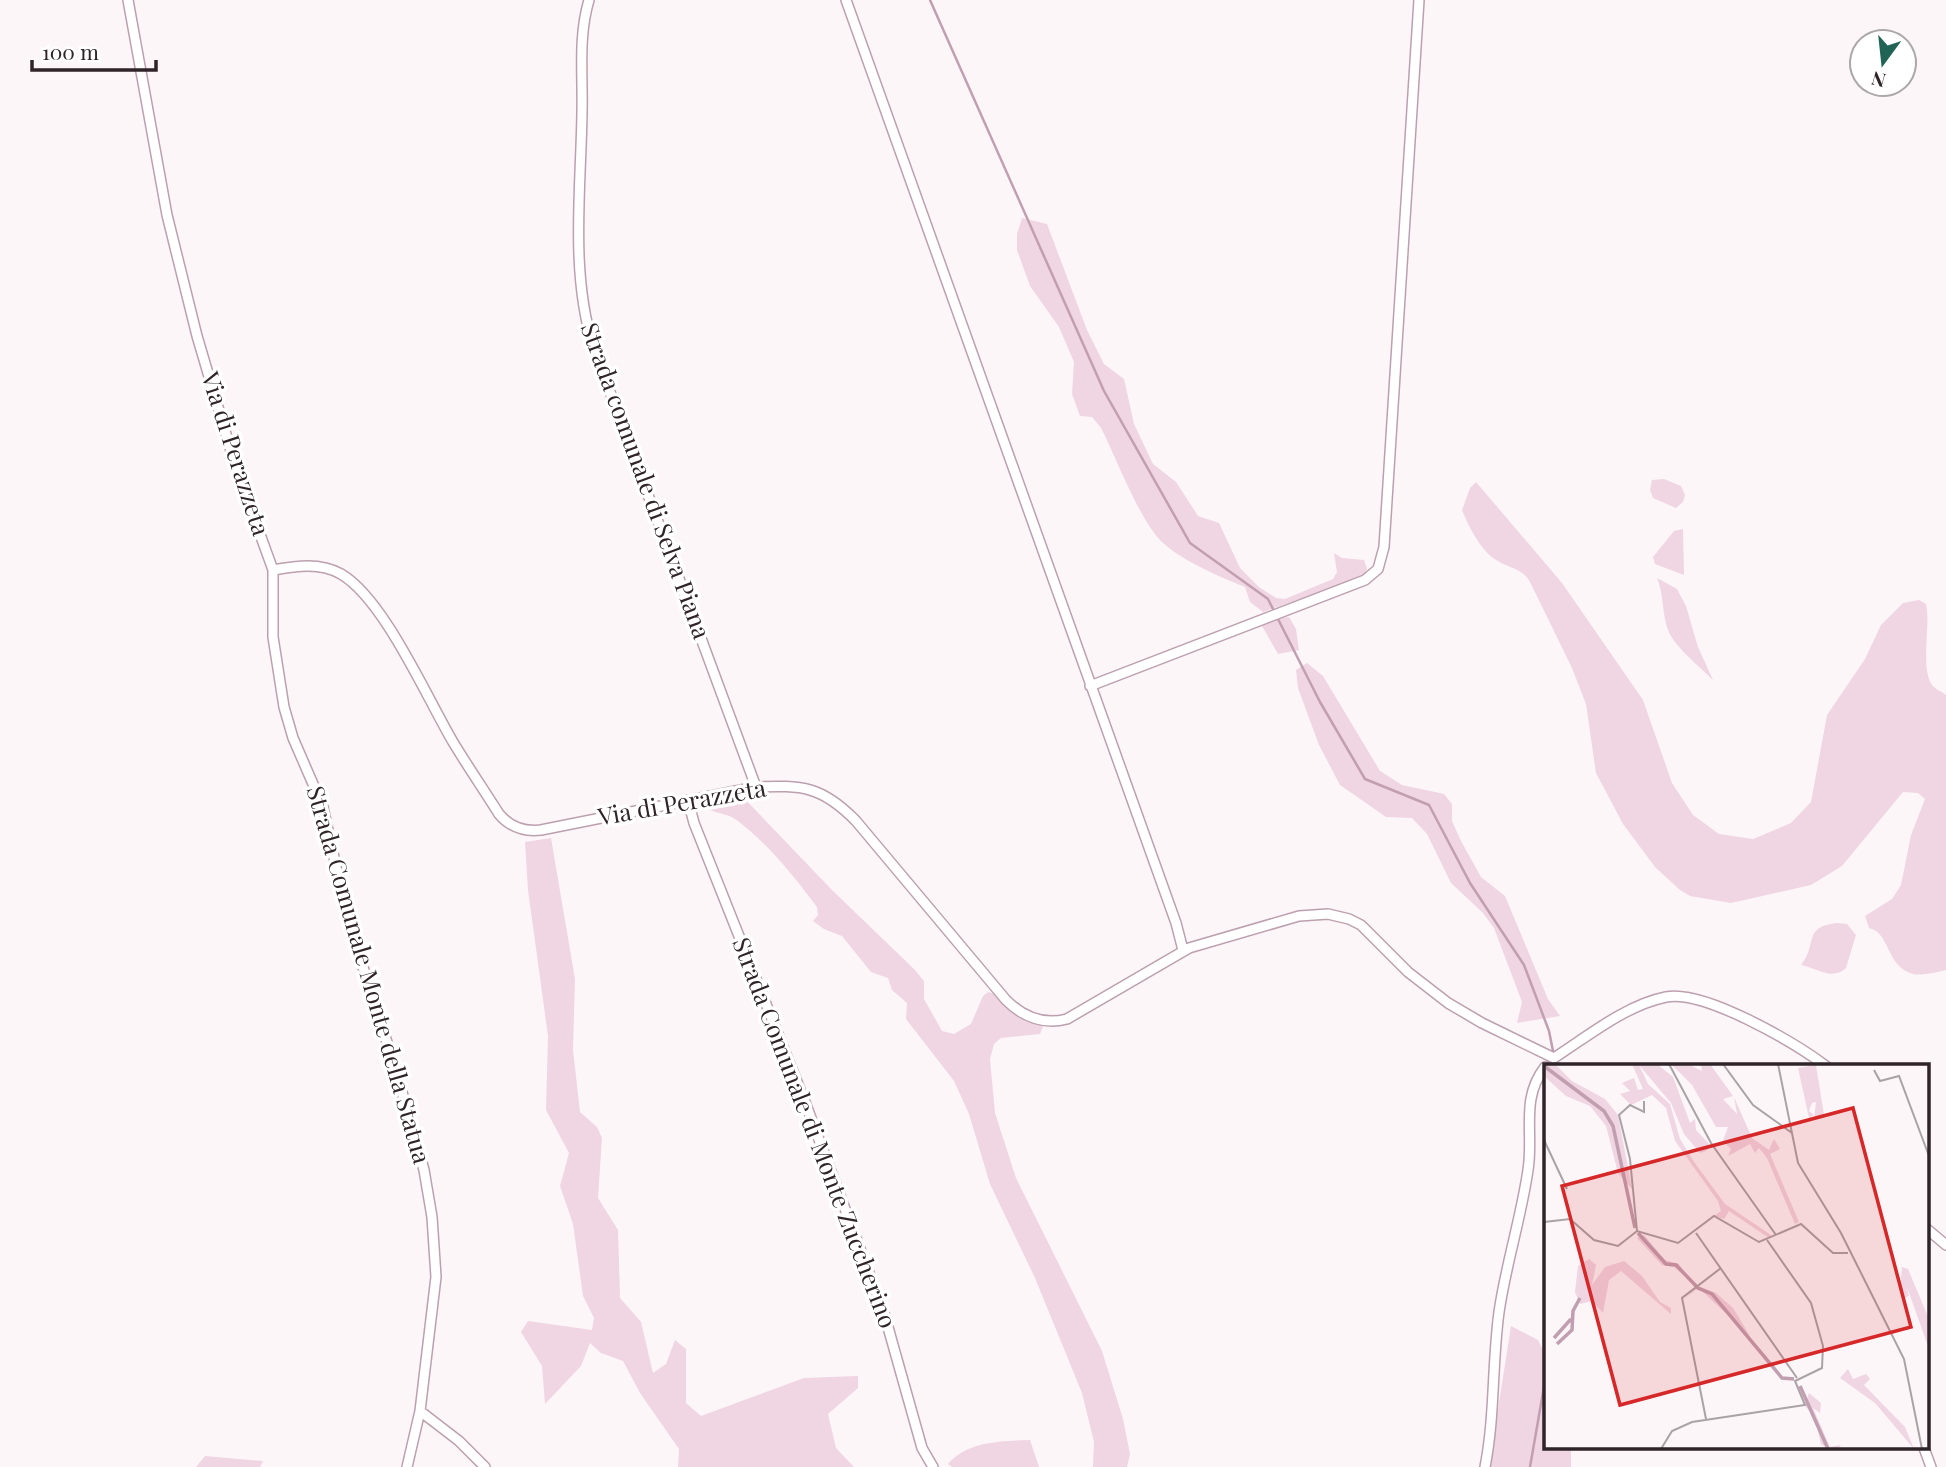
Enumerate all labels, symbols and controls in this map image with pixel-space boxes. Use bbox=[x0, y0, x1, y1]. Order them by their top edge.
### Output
scale bar bbox=[32, 28, 156, 72]
north arrow bbox=[1848, 28, 1918, 98]
text: 100 m bbox=[42, 37, 99, 65]
text: N bbox=[1868, 66, 1888, 95]
street label: Strada comunale di Selva Piana bbox=[575, 318, 719, 643]
street label: Via di Perazzeta bbox=[195, 367, 278, 539]
street label: Via di Perazzeta bbox=[594, 771, 768, 832]
street label: Strada Comunale Monte della Statua bbox=[301, 782, 439, 1167]
street label: Strada Comunale di Monte Zuccherino bbox=[726, 932, 905, 1332]
inset map bbox=[1544, 1064, 1928, 1450]

